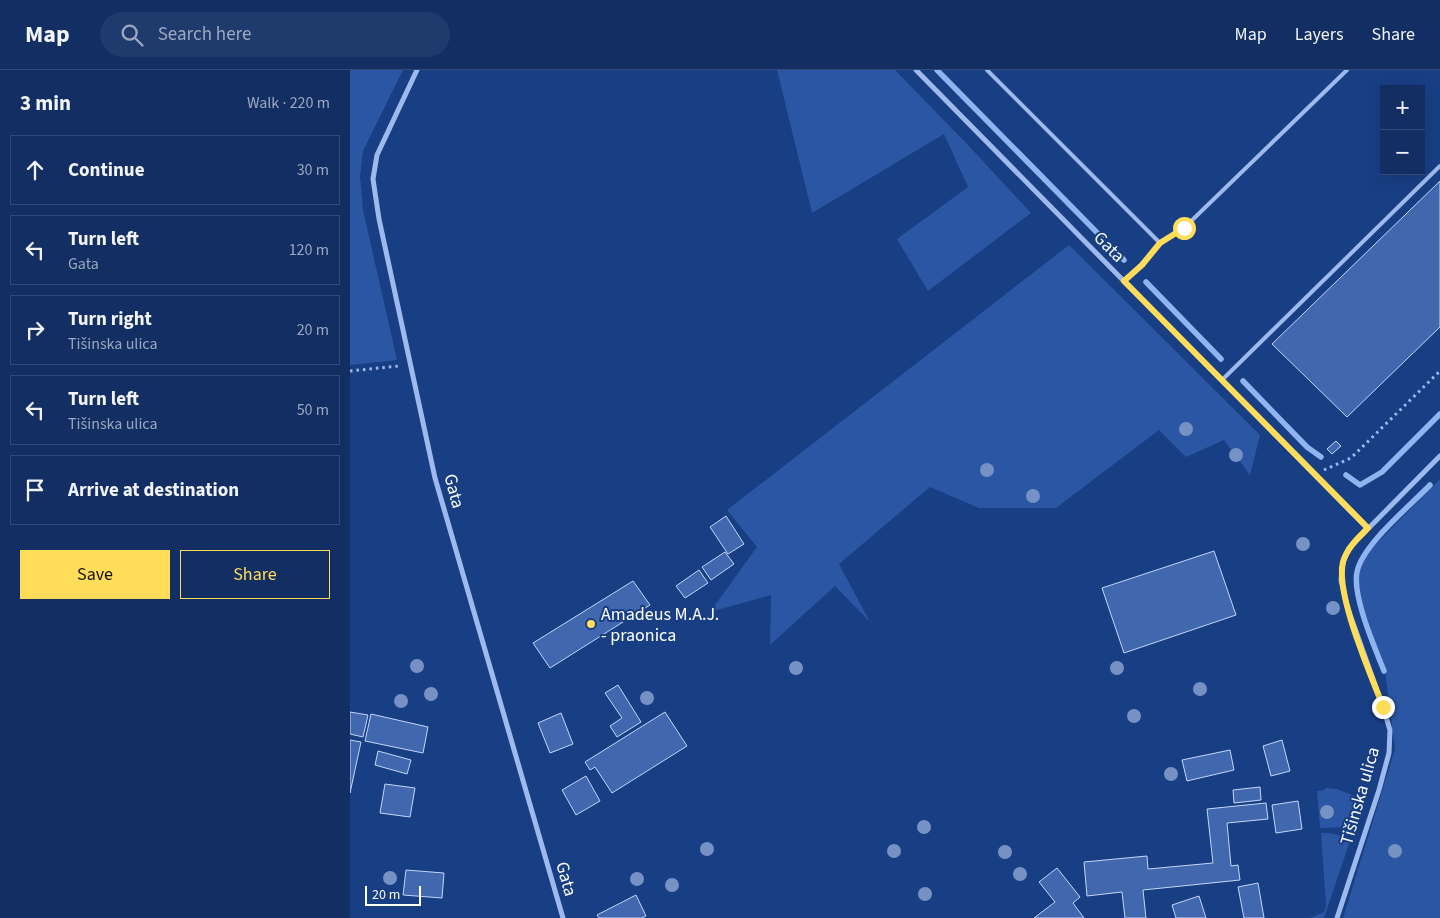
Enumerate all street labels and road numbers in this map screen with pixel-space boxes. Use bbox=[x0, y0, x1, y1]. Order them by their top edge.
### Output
street label: Gata bbox=[1088, 226, 1130, 268]
street label: Gata bbox=[437, 471, 471, 511]
street label: Tišinska ulica bbox=[1334, 744, 1386, 848]
street label: Gata bbox=[549, 859, 583, 899]

